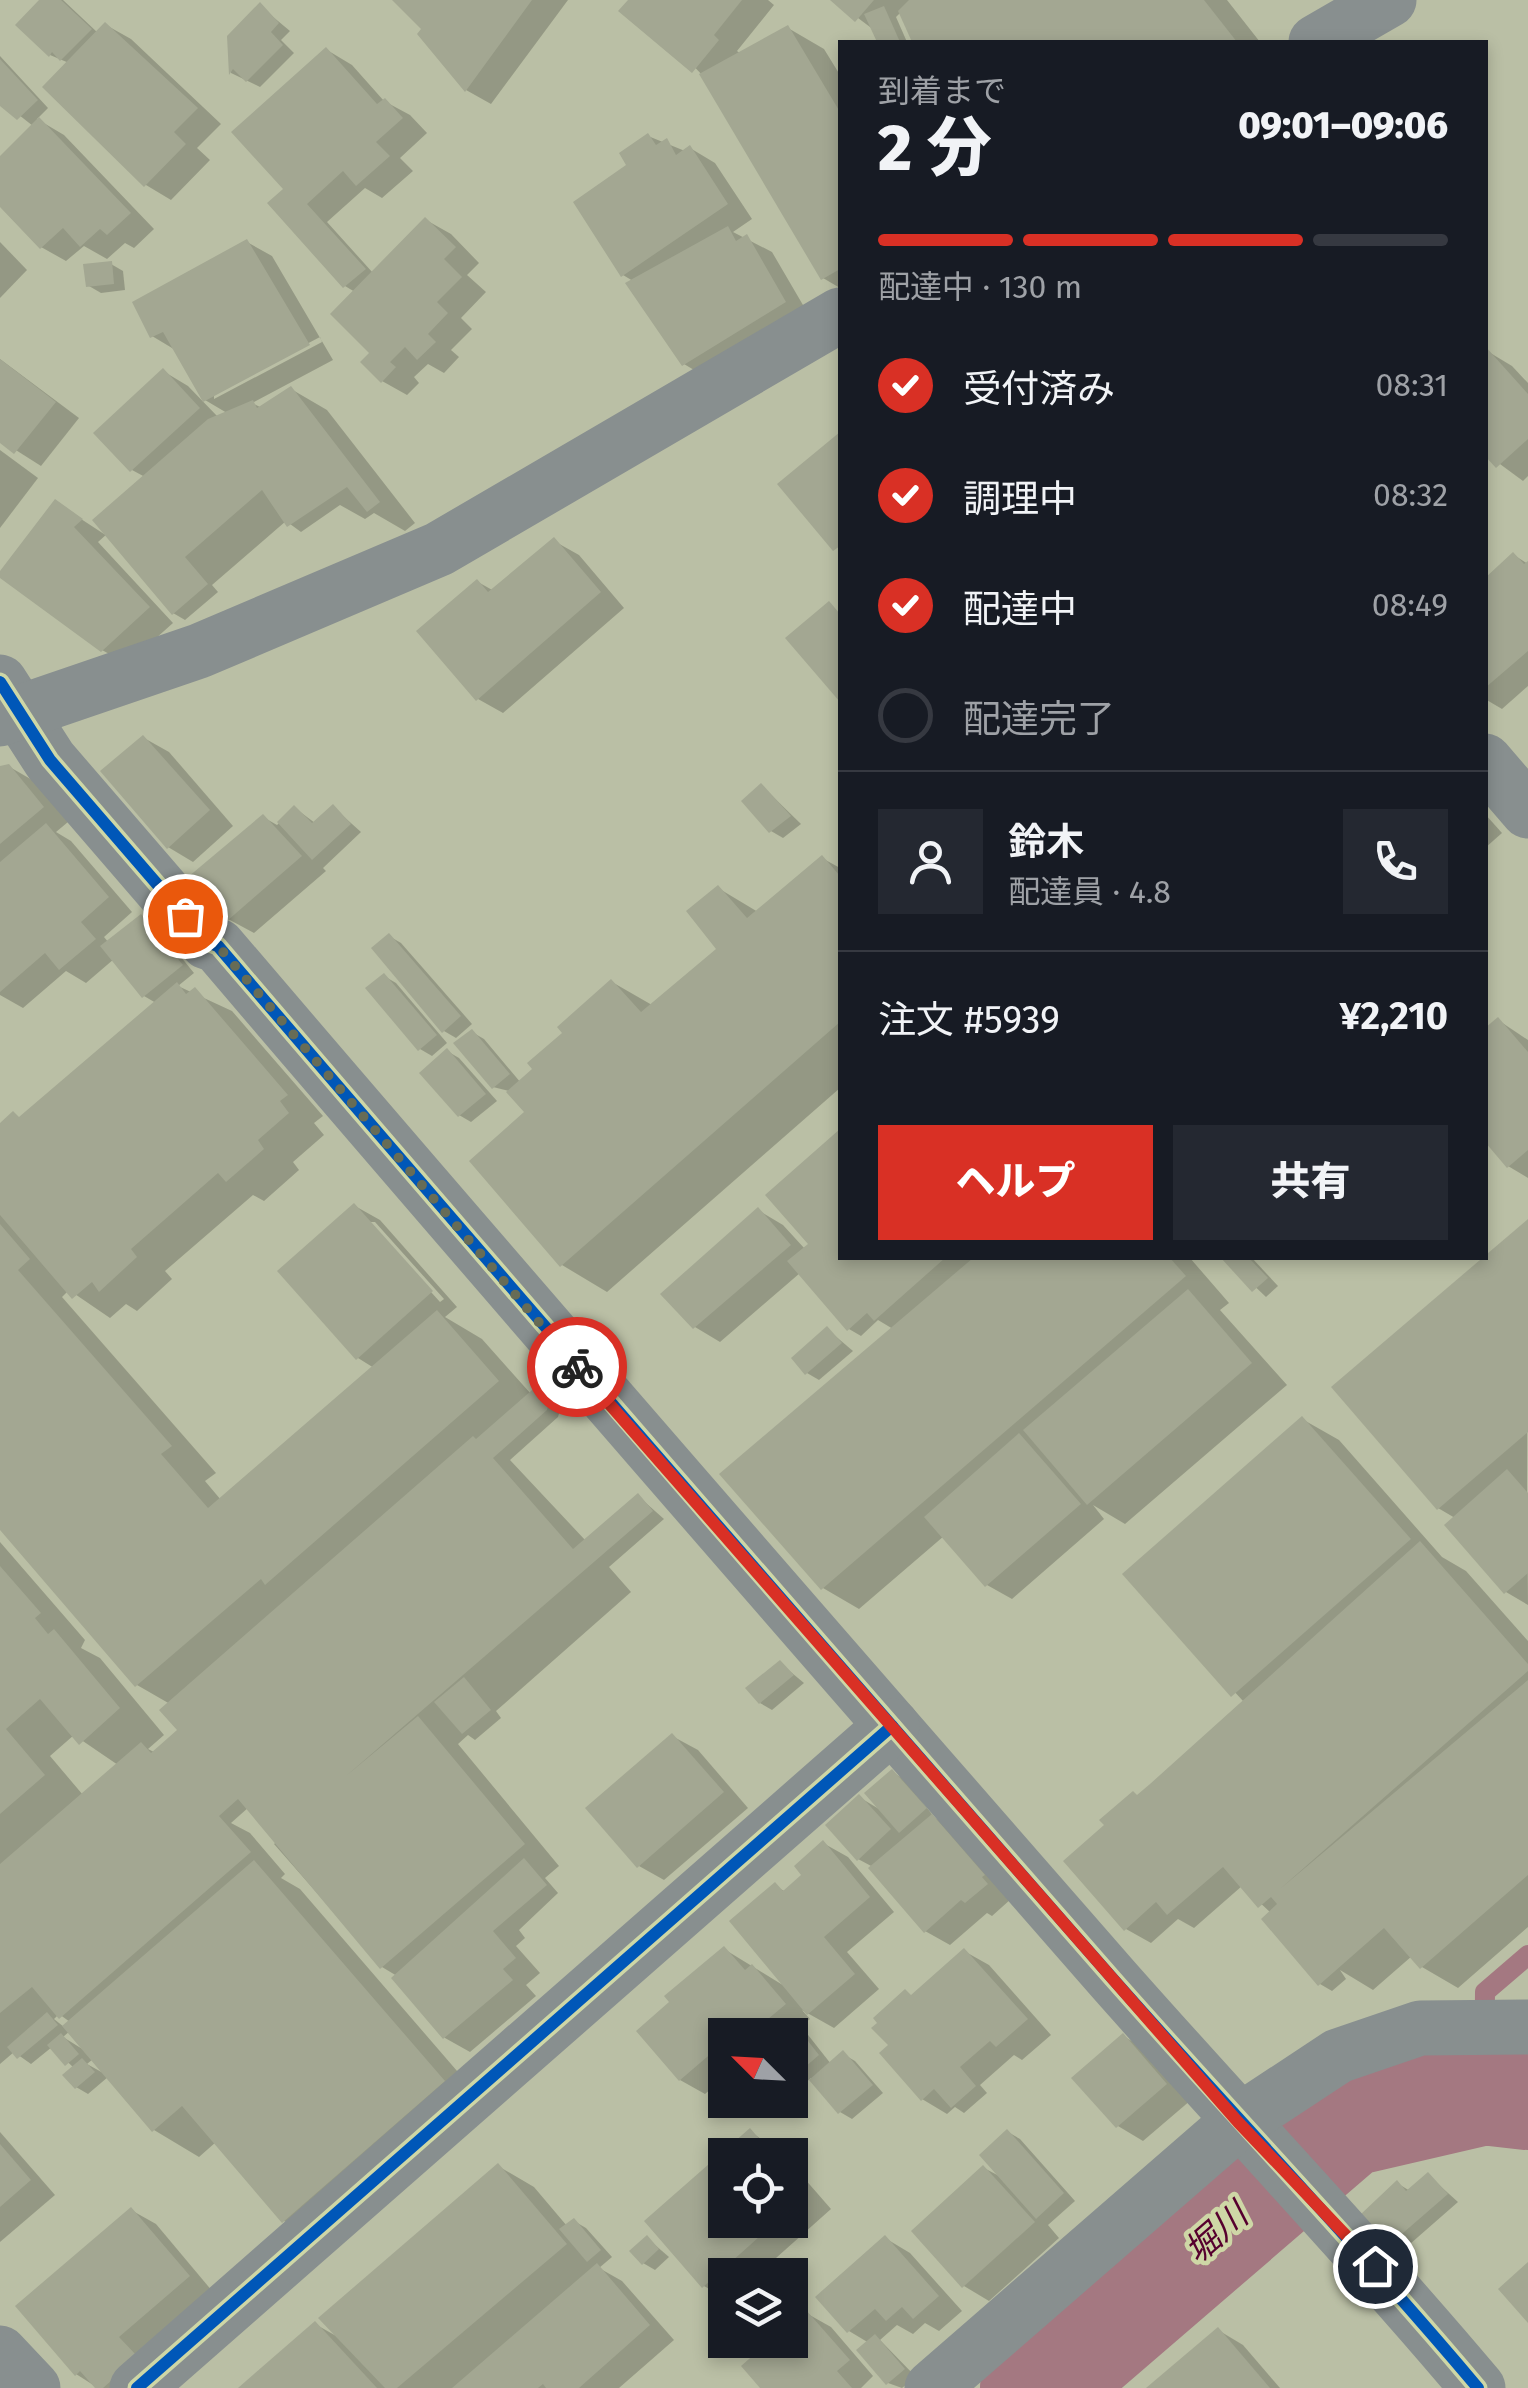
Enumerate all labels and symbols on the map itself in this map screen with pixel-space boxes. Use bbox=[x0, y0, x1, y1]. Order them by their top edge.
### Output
pin bbox=[143, 874, 228, 959]
courier bbox=[527, 1317, 627, 1417]
north arrow bbox=[708, 2018, 808, 2118]
water label: 堀川 bbox=[1176, 2192, 1259, 2272]
pin bbox=[1333, 2224, 1418, 2309]

